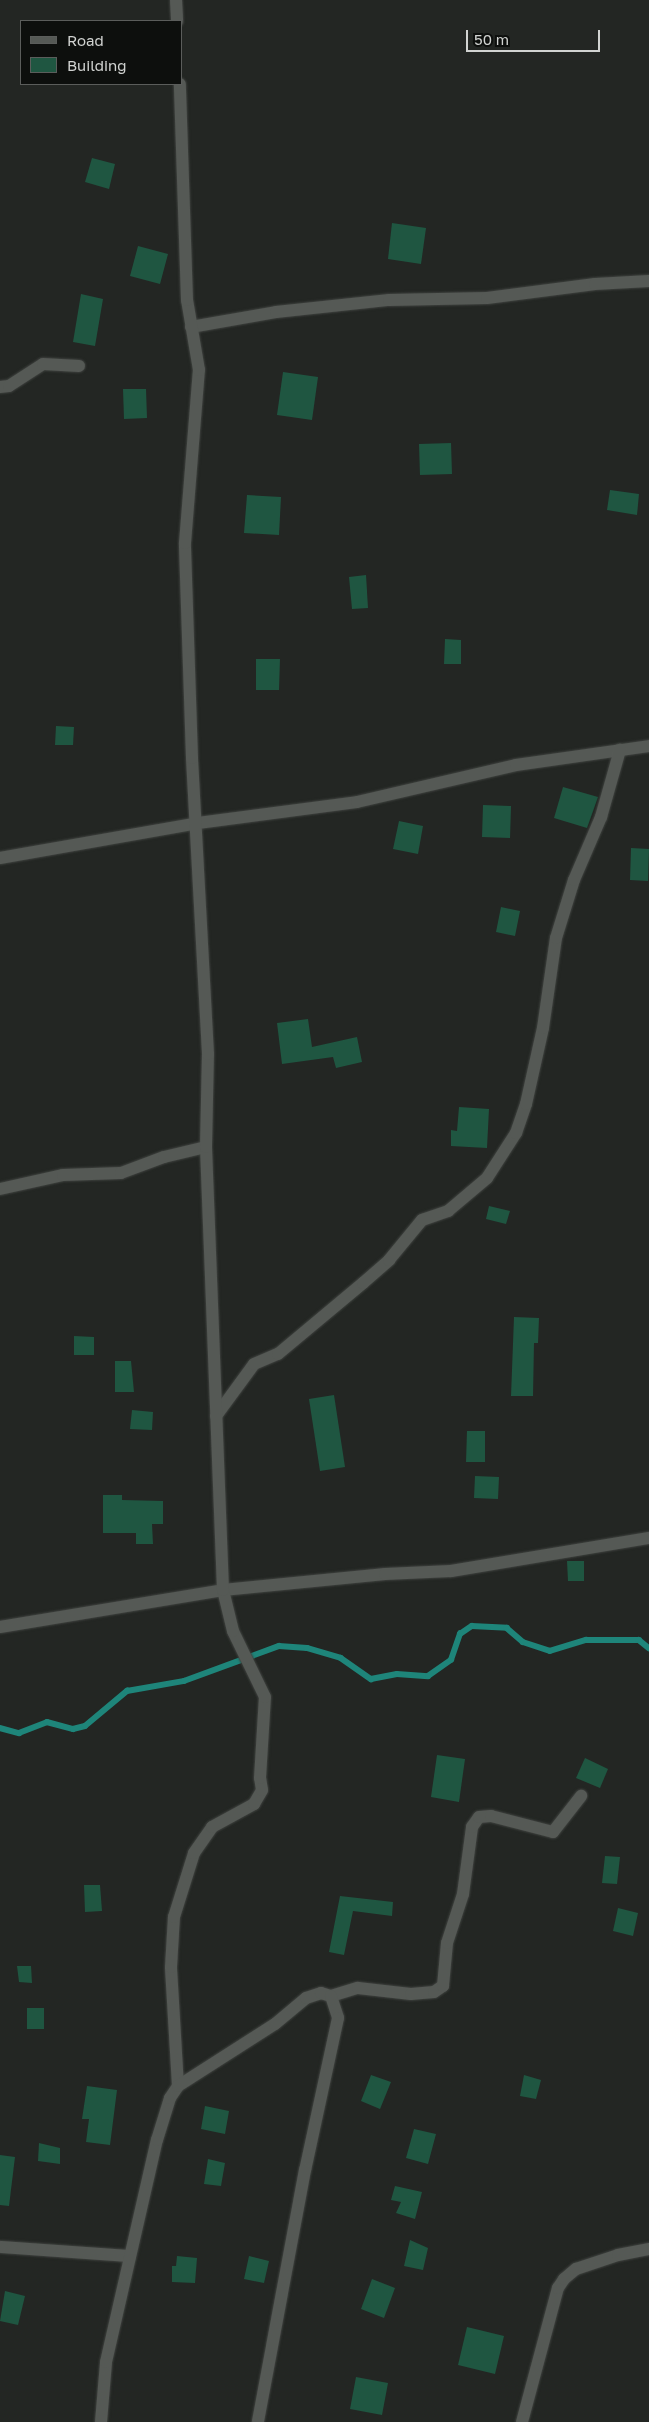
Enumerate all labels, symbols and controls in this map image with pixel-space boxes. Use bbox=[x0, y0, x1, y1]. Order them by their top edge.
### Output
legend bbox=[20, 20, 182, 85]
scale bar bbox=[469, 20, 603, 52]
text: 50 m bbox=[474, 30, 509, 48]
text: Road bbox=[67, 31, 104, 49]
text: Building bbox=[67, 56, 127, 74]

